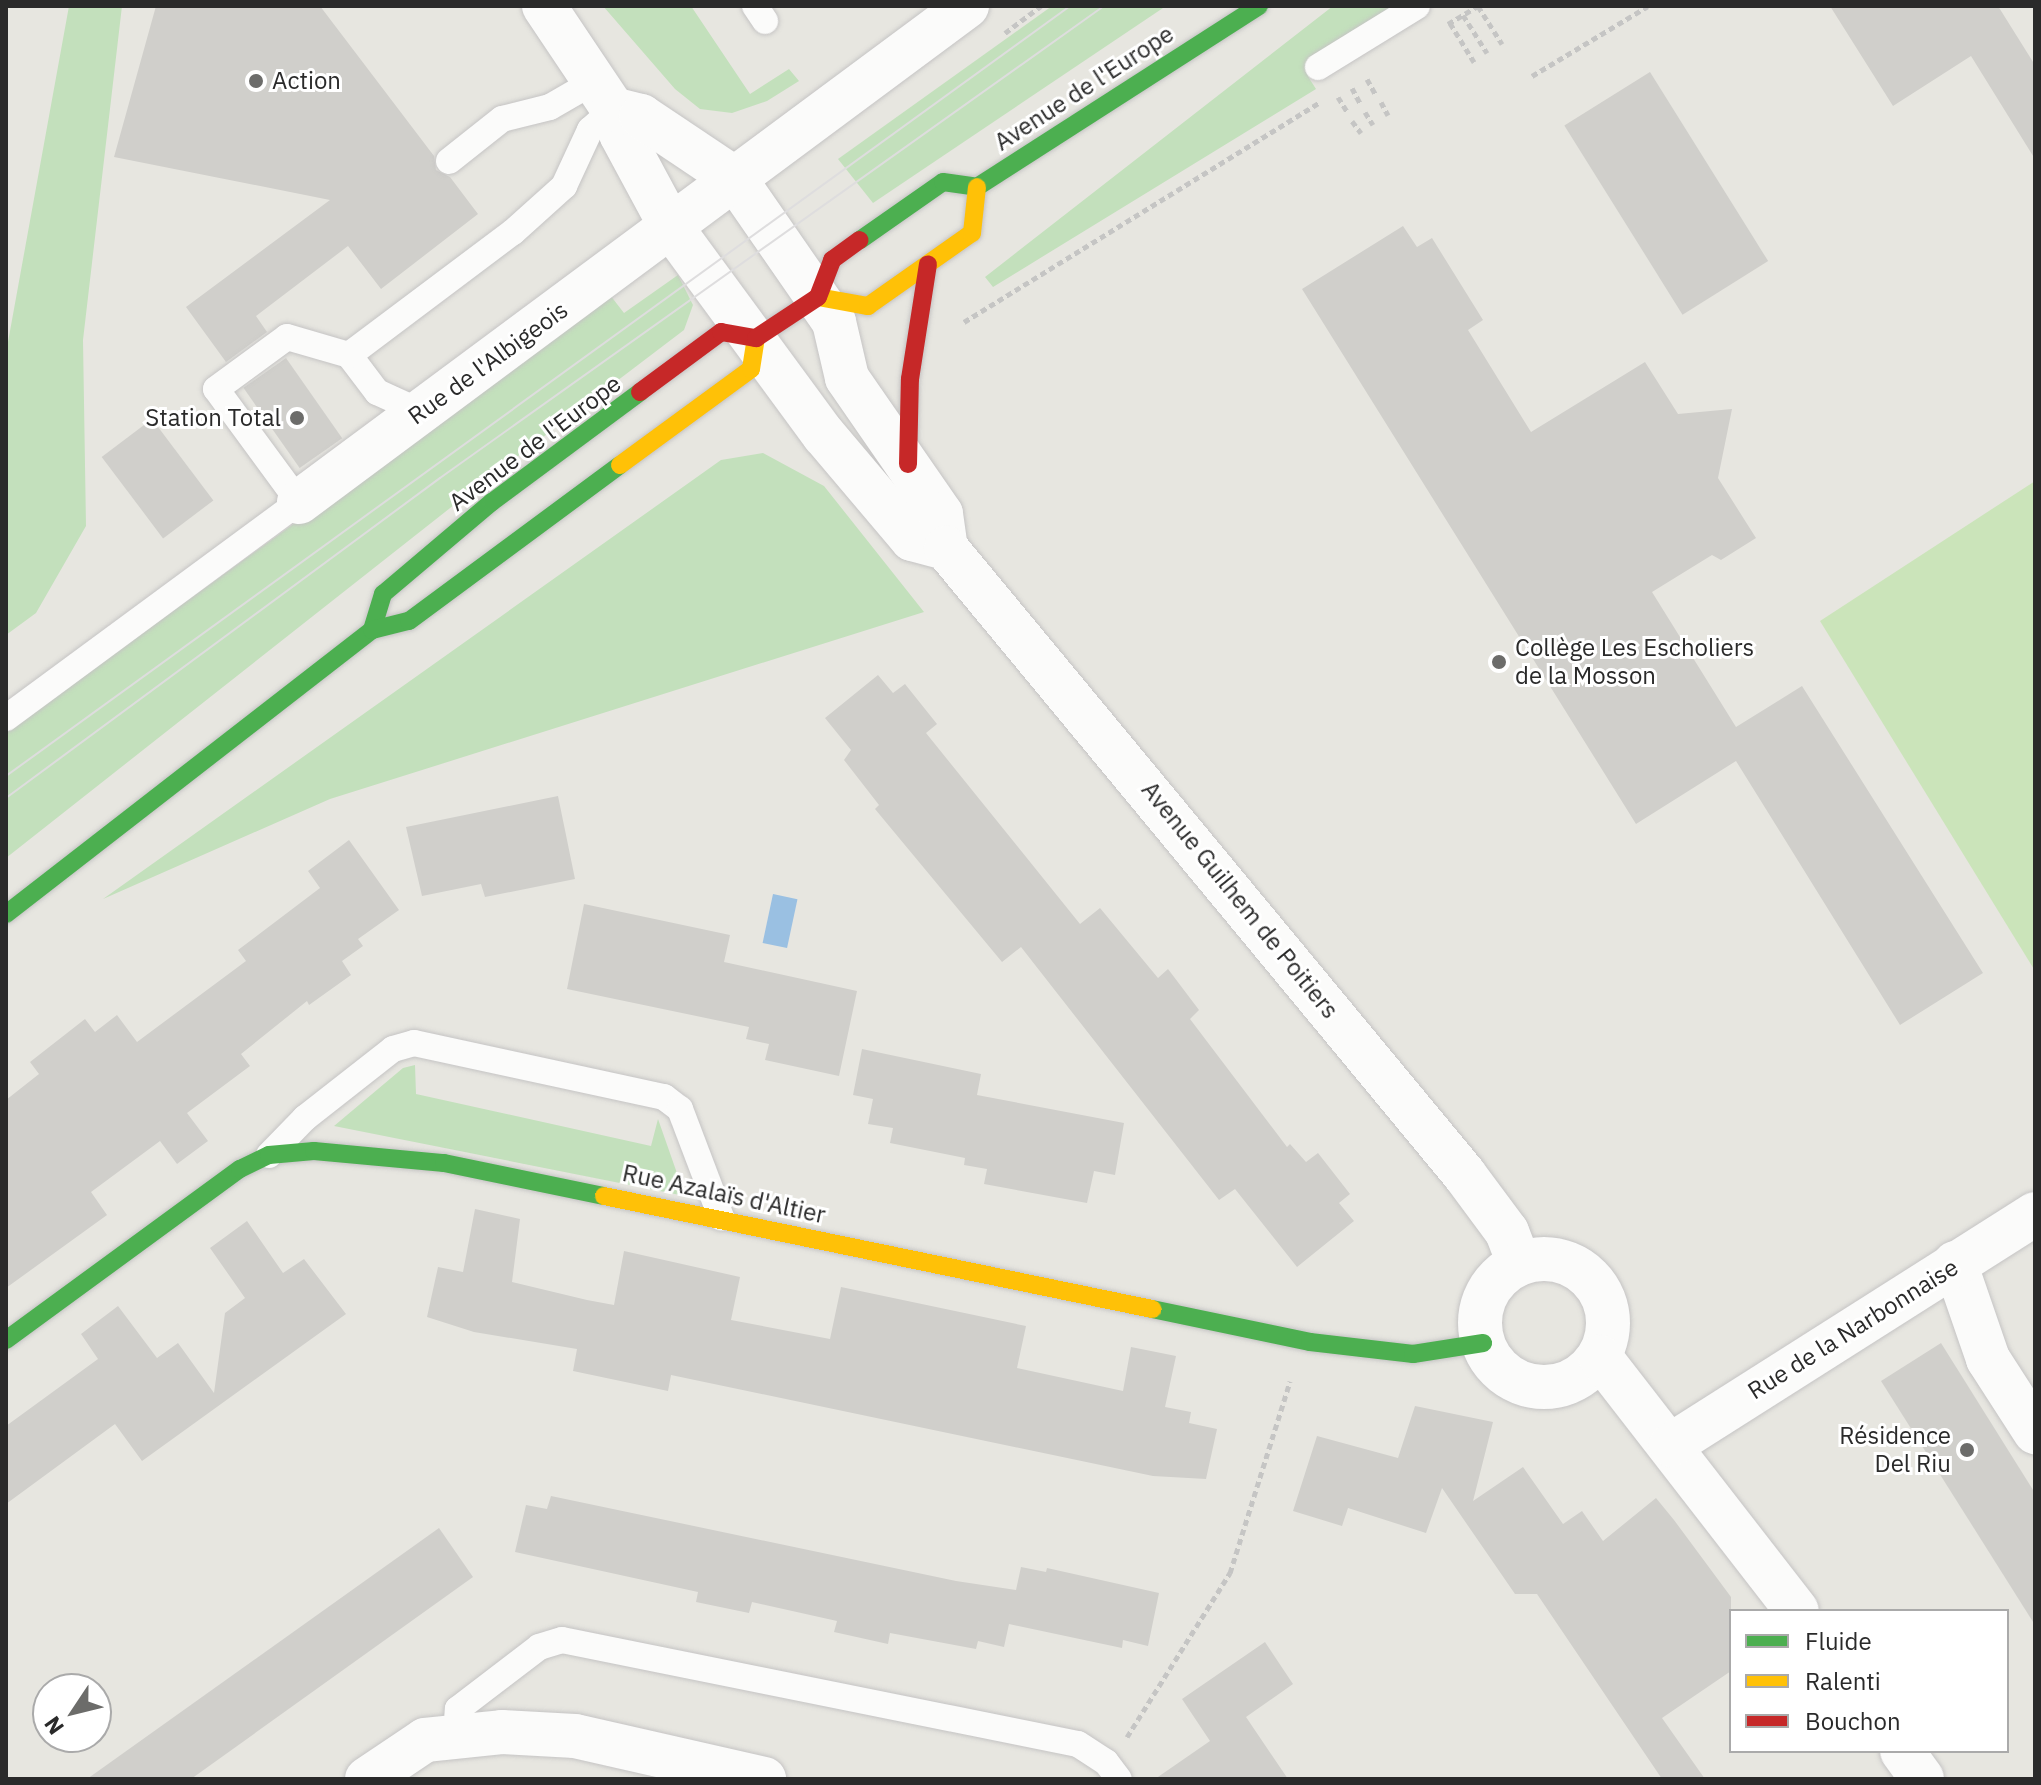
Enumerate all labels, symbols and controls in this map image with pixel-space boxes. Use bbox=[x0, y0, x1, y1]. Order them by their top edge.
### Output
street label: Avenue de l'Europe bbox=[989, 19, 1179, 157]
place label: Action bbox=[272, 67, 341, 95]
marker: Action bbox=[247, 72, 265, 90]
street label: Rue de l'Albigeois bbox=[403, 295, 573, 431]
street label: Avenue de l'Europe bbox=[443, 369, 627, 517]
place label: Station Total bbox=[145, 404, 281, 432]
marker: Station Total bbox=[288, 409, 306, 427]
place label: Collège Les Escholiers de la Mosson bbox=[1515, 634, 1754, 690]
marker: Collège Les Escholiers de la Mosson bbox=[1490, 653, 1508, 671]
street label: Avenue Guilhem de Poitiers bbox=[1136, 776, 1344, 1024]
street label: Rue Azalaïs d'Altier bbox=[620, 1158, 828, 1230]
street label: Rue de la Narbonnaise bbox=[1743, 1253, 1963, 1405]
place label: Résidence Del Riu bbox=[1839, 1422, 1951, 1478]
marker: Résidence Del Riu bbox=[1958, 1441, 1976, 1459]
legend bbox=[1729, 1609, 2009, 1753]
text: Fluide bbox=[1805, 1625, 1872, 1657]
text: Ralenti bbox=[1805, 1665, 1881, 1697]
north arrow bbox=[32, 1673, 112, 1753]
text: Bouchon bbox=[1805, 1705, 1901, 1737]
text: N bbox=[37, 1711, 70, 1741]

